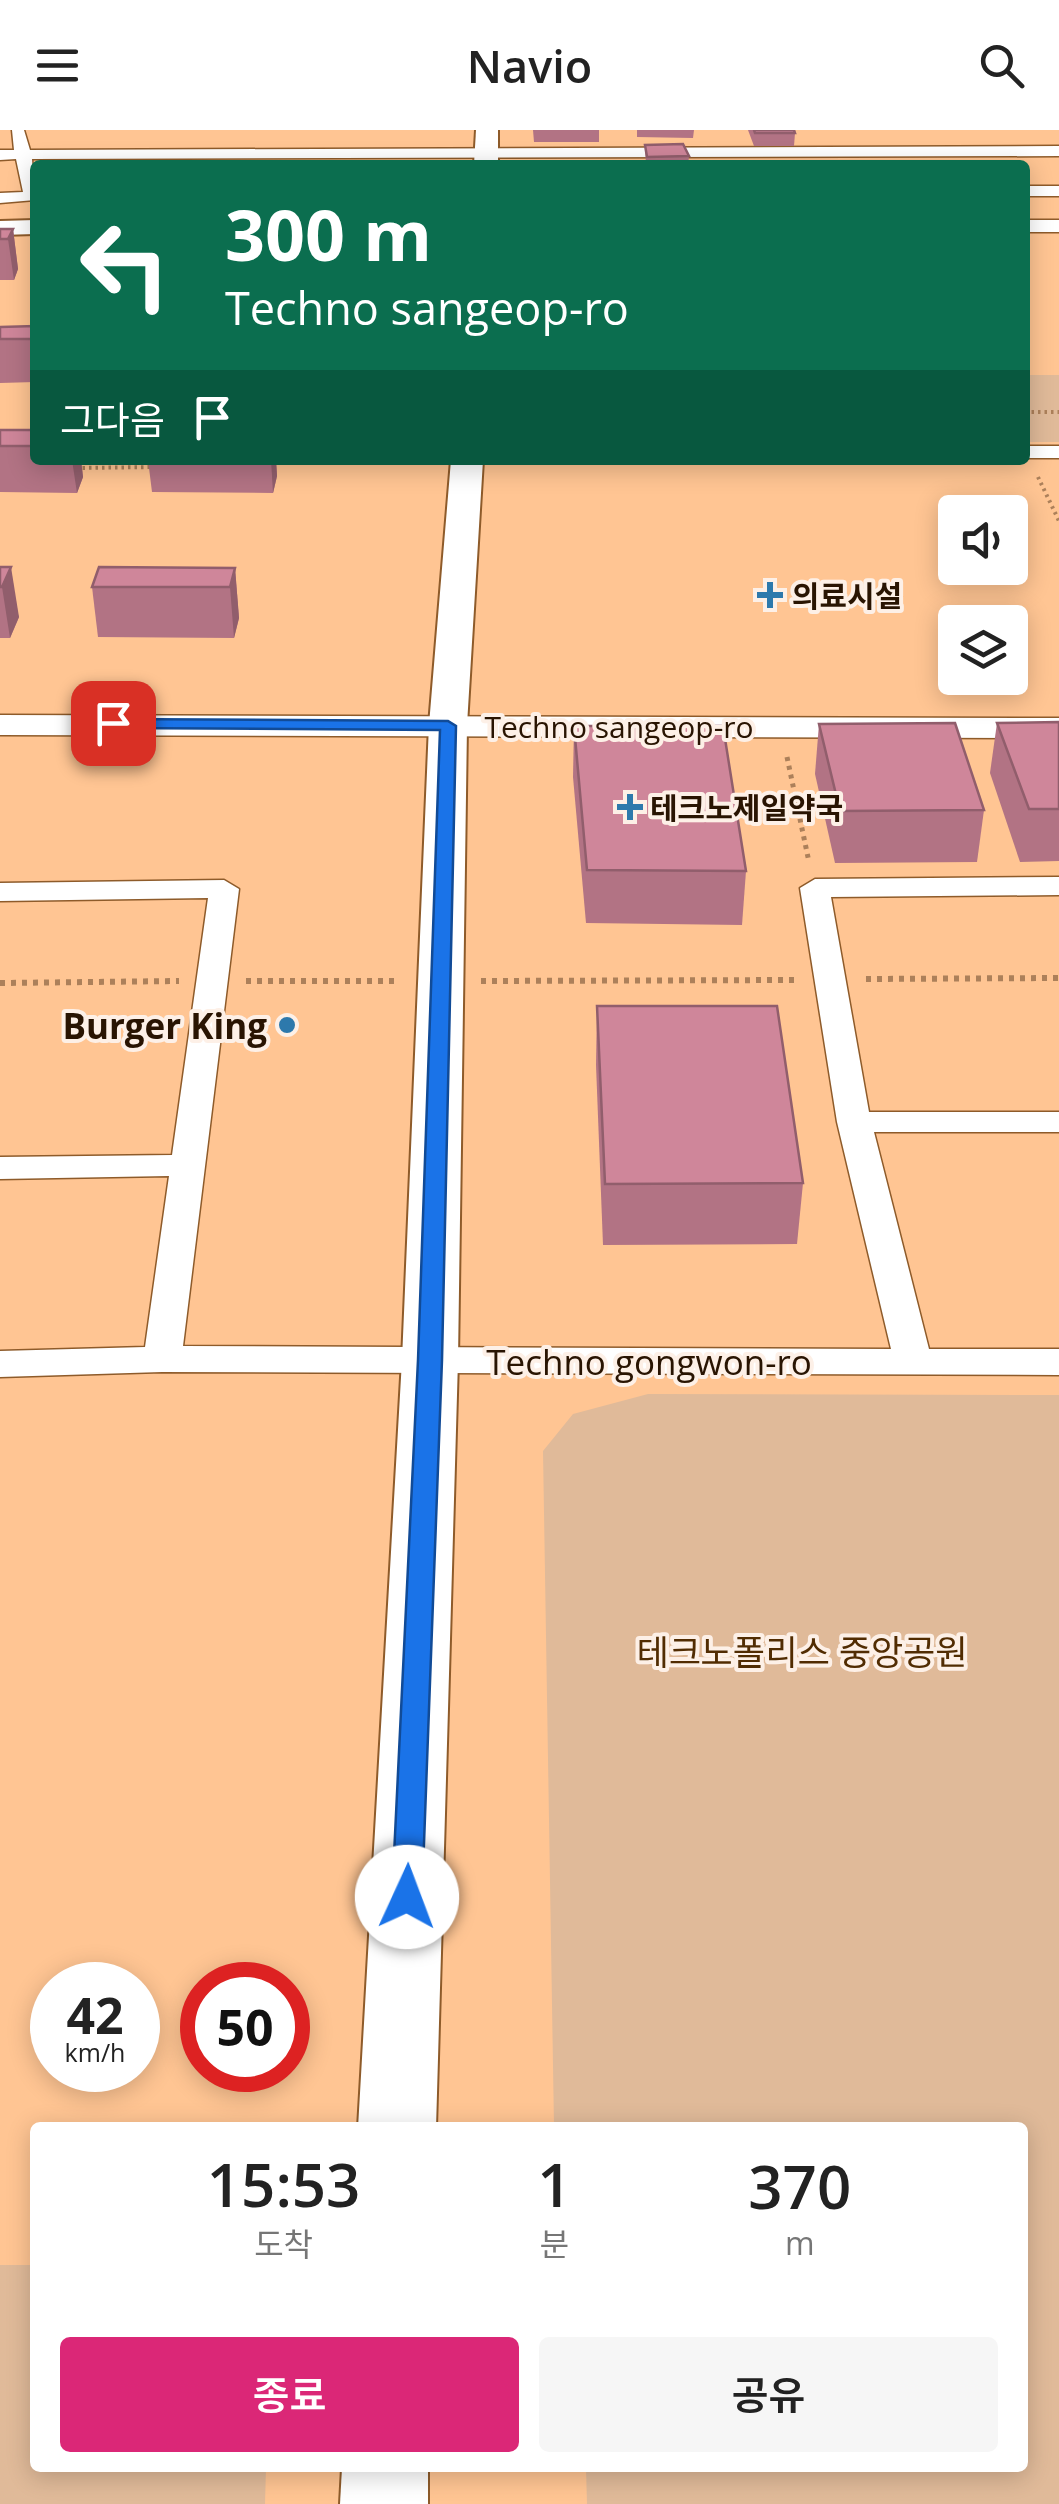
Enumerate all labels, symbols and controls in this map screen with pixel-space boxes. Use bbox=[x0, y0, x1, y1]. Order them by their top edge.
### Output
text: Navio bbox=[467, 35, 592, 96]
icon: menu bbox=[30, 38, 85, 93]
icon: search bbox=[974, 38, 1029, 93]
text: 300 m bbox=[225, 186, 432, 282]
icon: left bbox=[60, 200, 190, 330]
text: Techno sangeop-ro bbox=[225, 277, 629, 338]
icon: arrive bbox=[185, 390, 240, 445]
text: 그다음 bbox=[60, 393, 165, 445]
map controls bbox=[938, 495, 1028, 695]
button: sound bbox=[938, 495, 1028, 585]
place label: 의료시설 bbox=[792, 575, 902, 616]
marker: 의료시설 bbox=[757, 582, 783, 608]
button: layers bbox=[938, 605, 1028, 695]
pin bbox=[71, 681, 156, 766]
icon: arrive bbox=[86, 696, 141, 751]
street label: Techno sangeop-ro bbox=[484, 706, 754, 747]
place label: 테크노제일약국 bbox=[650, 787, 843, 828]
marker: 테크노제일약국 bbox=[619, 796, 641, 818]
place label: Burger King bbox=[62, 1002, 267, 1049]
marker: Burger King bbox=[276, 1014, 298, 1036]
street label: Techno gongwon-ro bbox=[486, 1338, 812, 1385]
park label: 테크노폴리스 중앙공원 bbox=[636, 1628, 968, 1675]
position arrow bbox=[355, 1845, 459, 1949]
speed limit sign: 50 bbox=[180, 1962, 310, 2092]
text: 42 bbox=[66, 1981, 124, 2049]
text: km/h bbox=[65, 2035, 125, 2069]
text: 15:53 bbox=[207, 2143, 360, 2225]
text: 1 bbox=[537, 2143, 572, 2225]
text: 370 bbox=[748, 2145, 851, 2227]
text: m bbox=[785, 2221, 815, 2264]
text: 도착 bbox=[254, 2222, 313, 2265]
text: 분 bbox=[540, 2222, 569, 2265]
button: 종료 bbox=[60, 2337, 519, 2452]
button: 공유 bbox=[539, 2337, 998, 2452]

